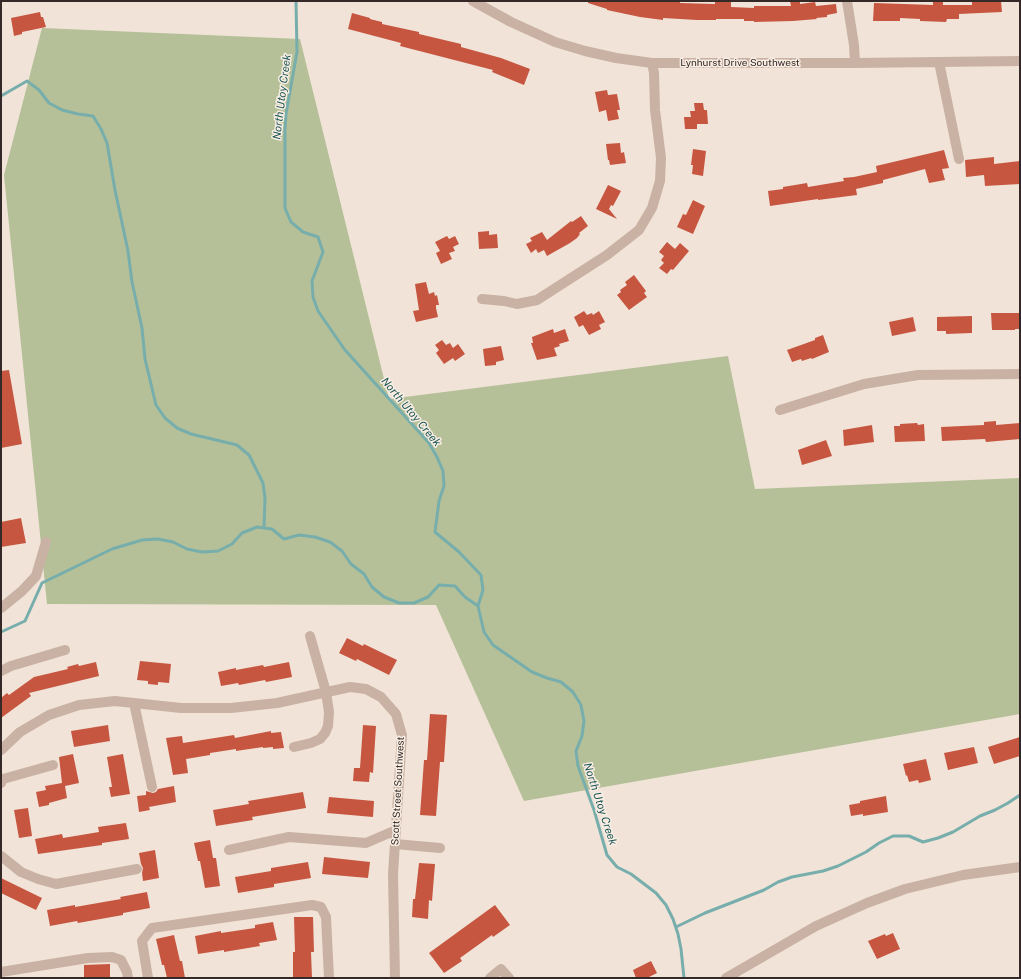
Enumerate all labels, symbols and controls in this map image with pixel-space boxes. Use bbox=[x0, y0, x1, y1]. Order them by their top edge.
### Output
water label: North Utoy Creek bbox=[270, 54, 294, 140]
street label: Lynhurst Drive Southwest bbox=[680, 57, 800, 69]
water label: North Utoy Creek bbox=[378, 375, 444, 449]
street label: Scott Street Southwest bbox=[389, 736, 407, 846]
water label: North Utoy Creek bbox=[580, 761, 620, 847]

